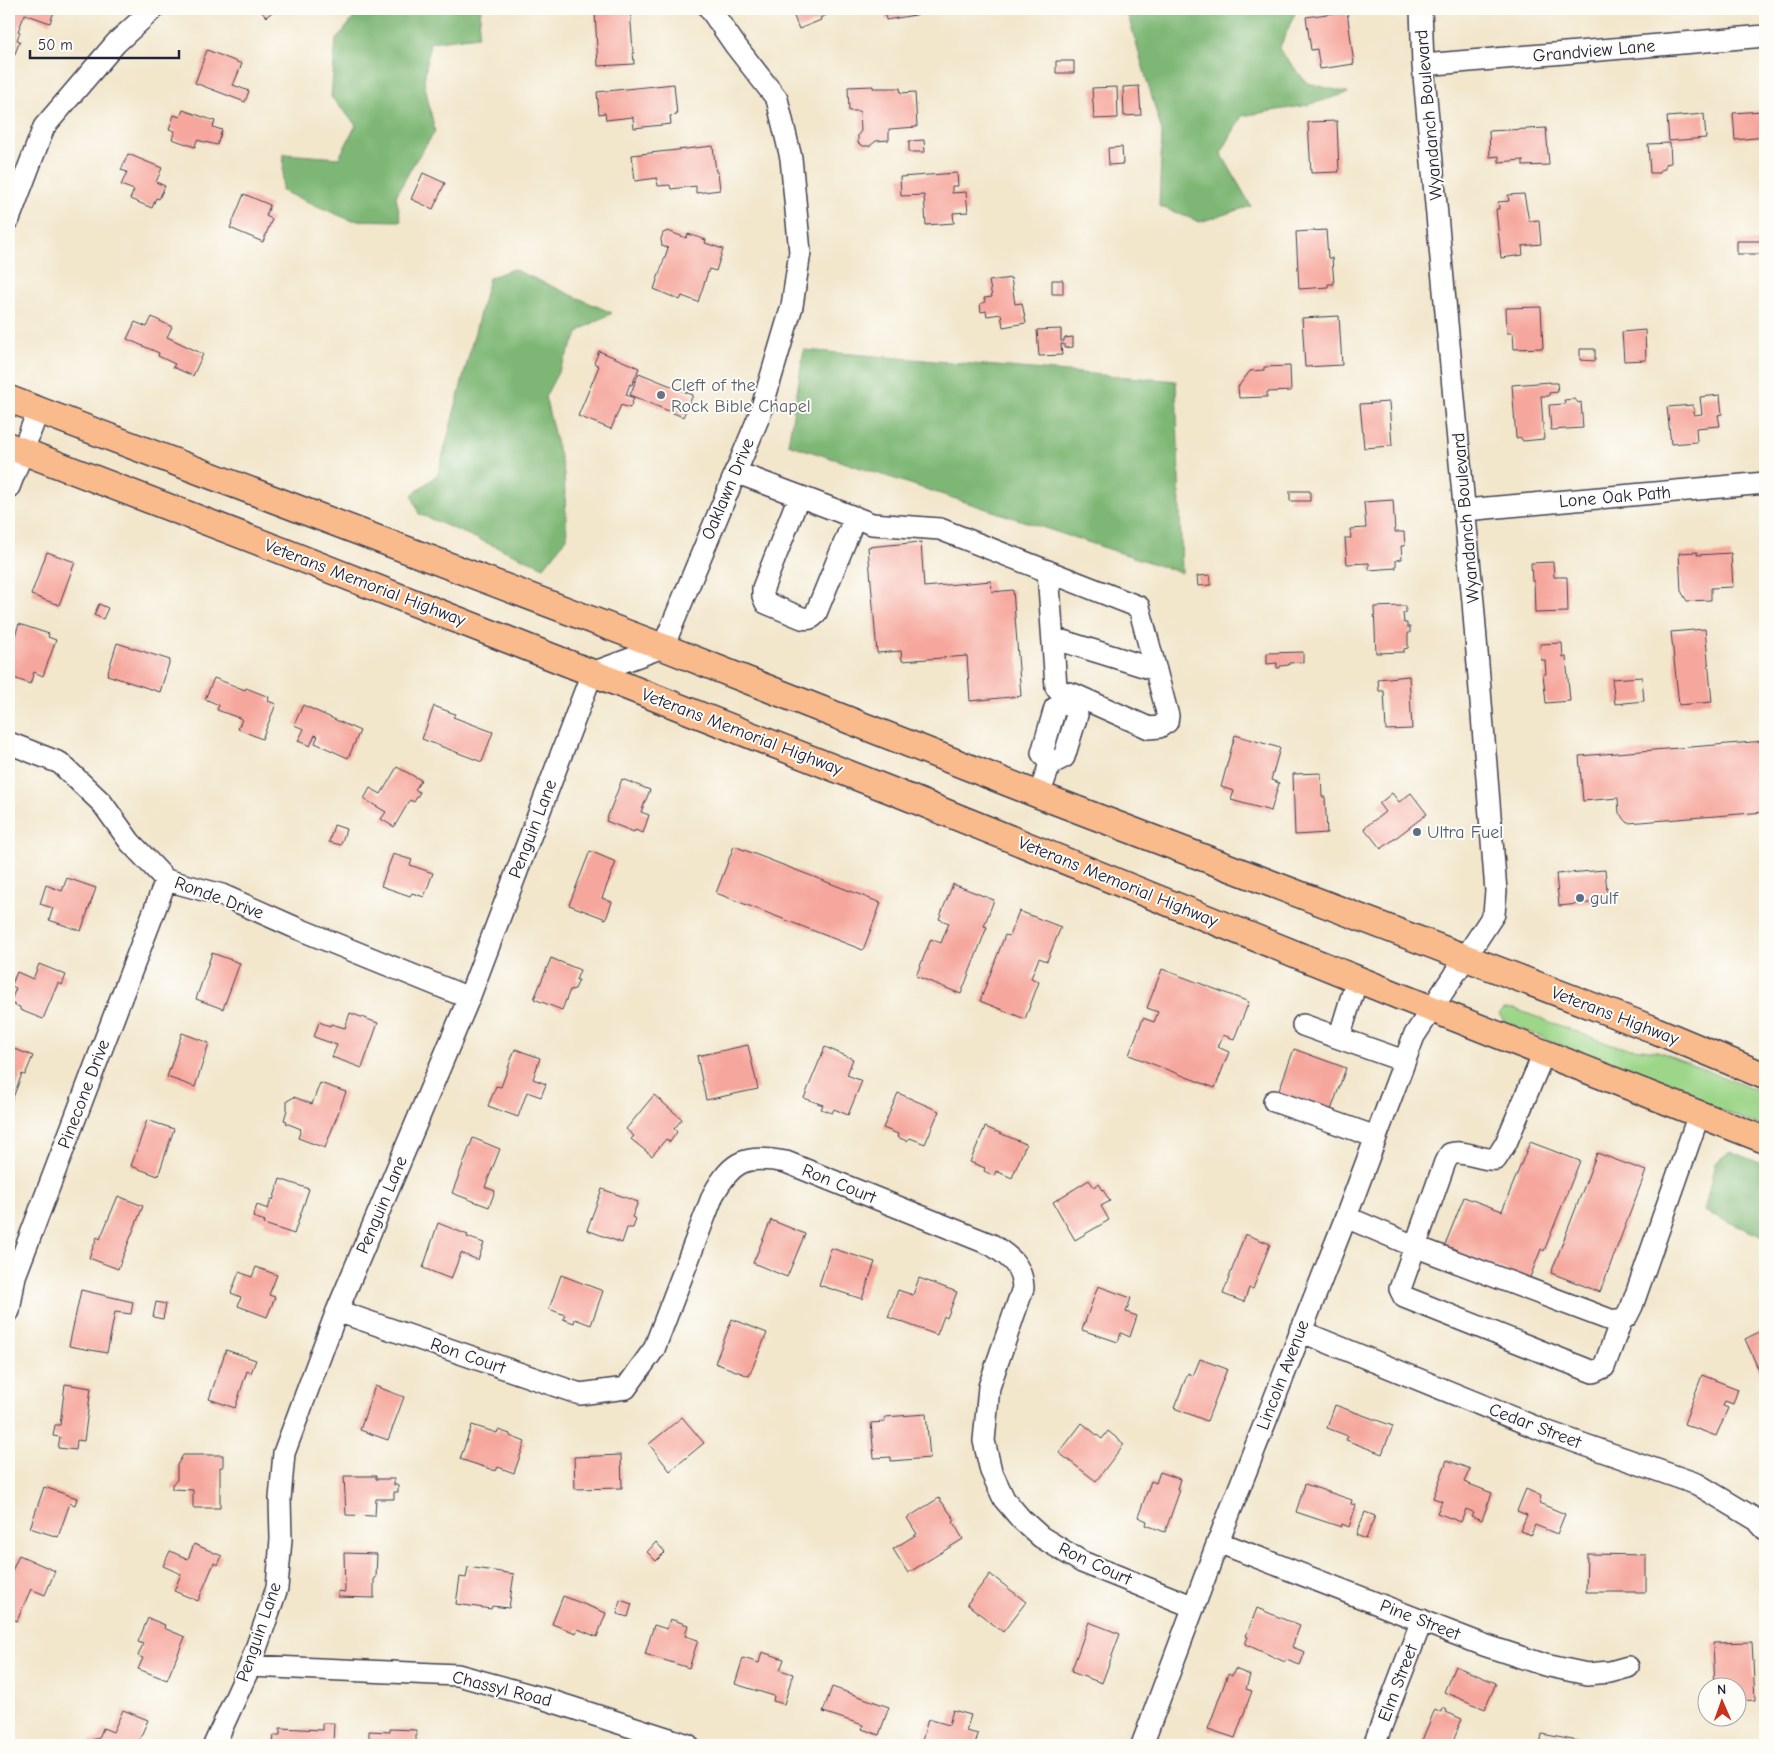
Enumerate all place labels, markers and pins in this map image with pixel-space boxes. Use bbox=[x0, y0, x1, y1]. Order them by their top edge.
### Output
place label: Cleft of the Rock Bible Chapel bbox=[671, 375, 811, 417]
marker: Cleft of the Rock Bible Chapel bbox=[655, 389, 667, 401]
place label: Ultra Fuel bbox=[1427, 822, 1503, 843]
marker: Ultra Fuel bbox=[1411, 826, 1423, 838]
place label: gulf bbox=[1590, 888, 1619, 909]
marker: gulf bbox=[1574, 892, 1586, 904]

